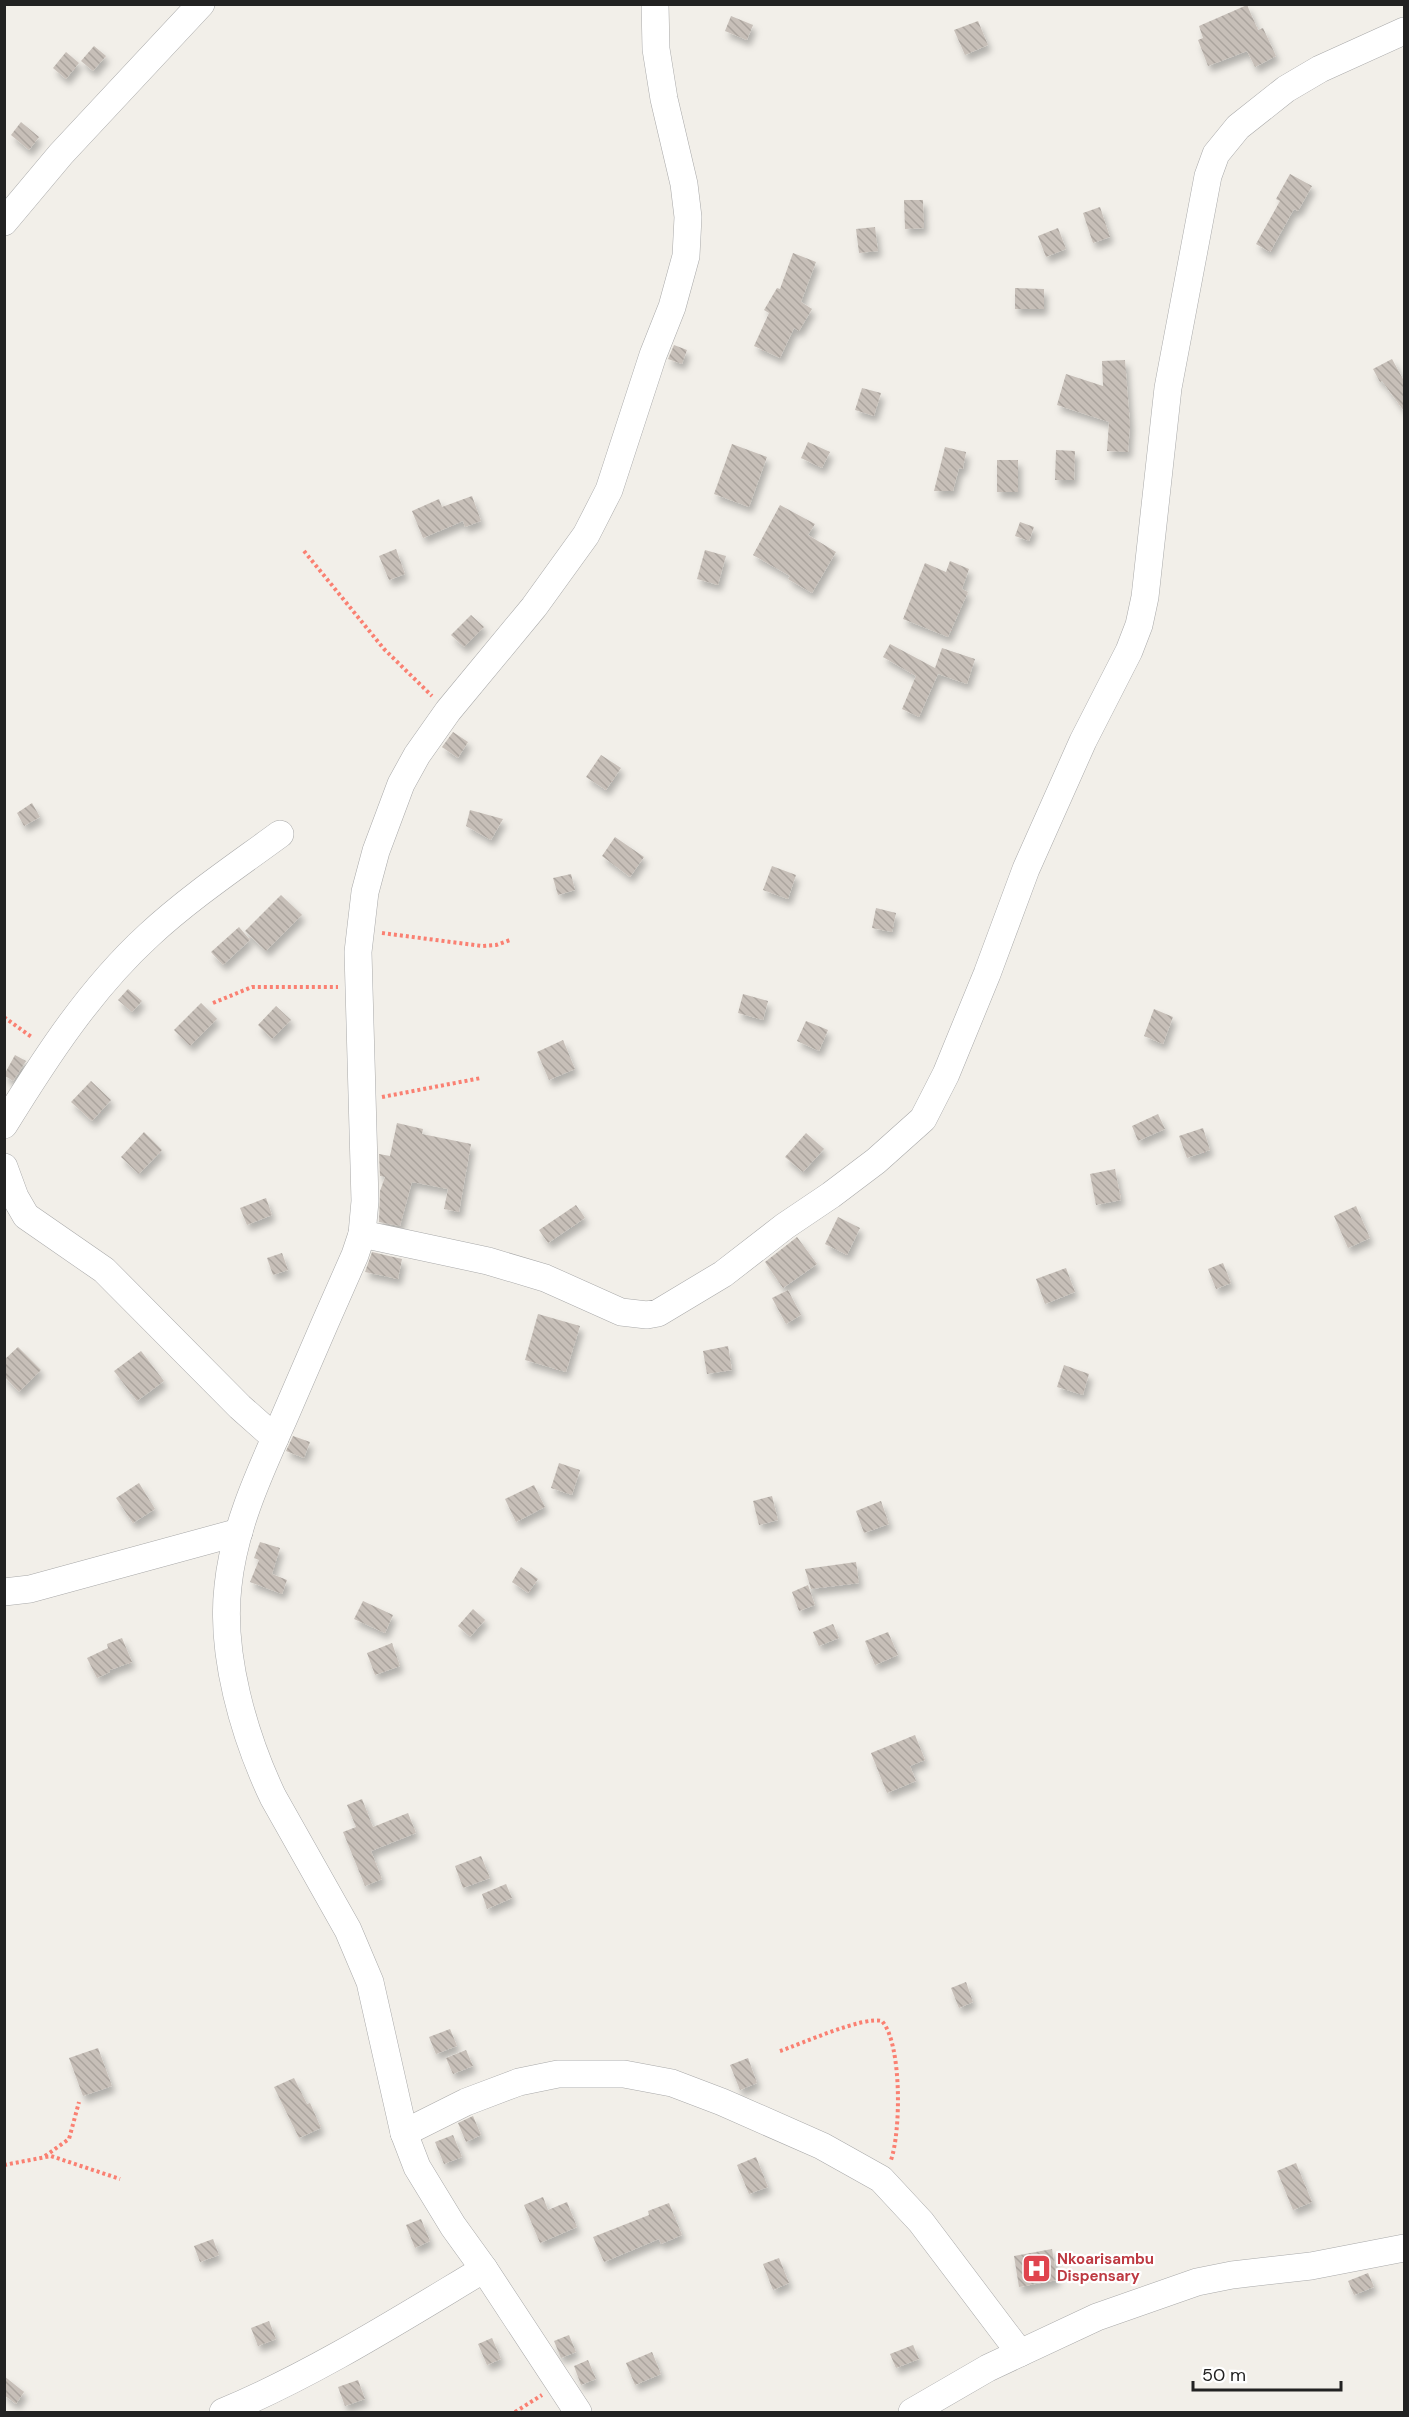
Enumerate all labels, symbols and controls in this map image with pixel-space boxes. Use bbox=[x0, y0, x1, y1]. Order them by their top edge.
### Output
place label: Nkoarisambu Dispensary bbox=[1057, 2249, 1154, 2286]
hospital icon: Nkoarisambu Dispensary bbox=[1020, 2252, 1052, 2284]
scale bar bbox=[1193, 2354, 1342, 2392]
text: 50 m bbox=[1202, 2363, 1246, 2387]

